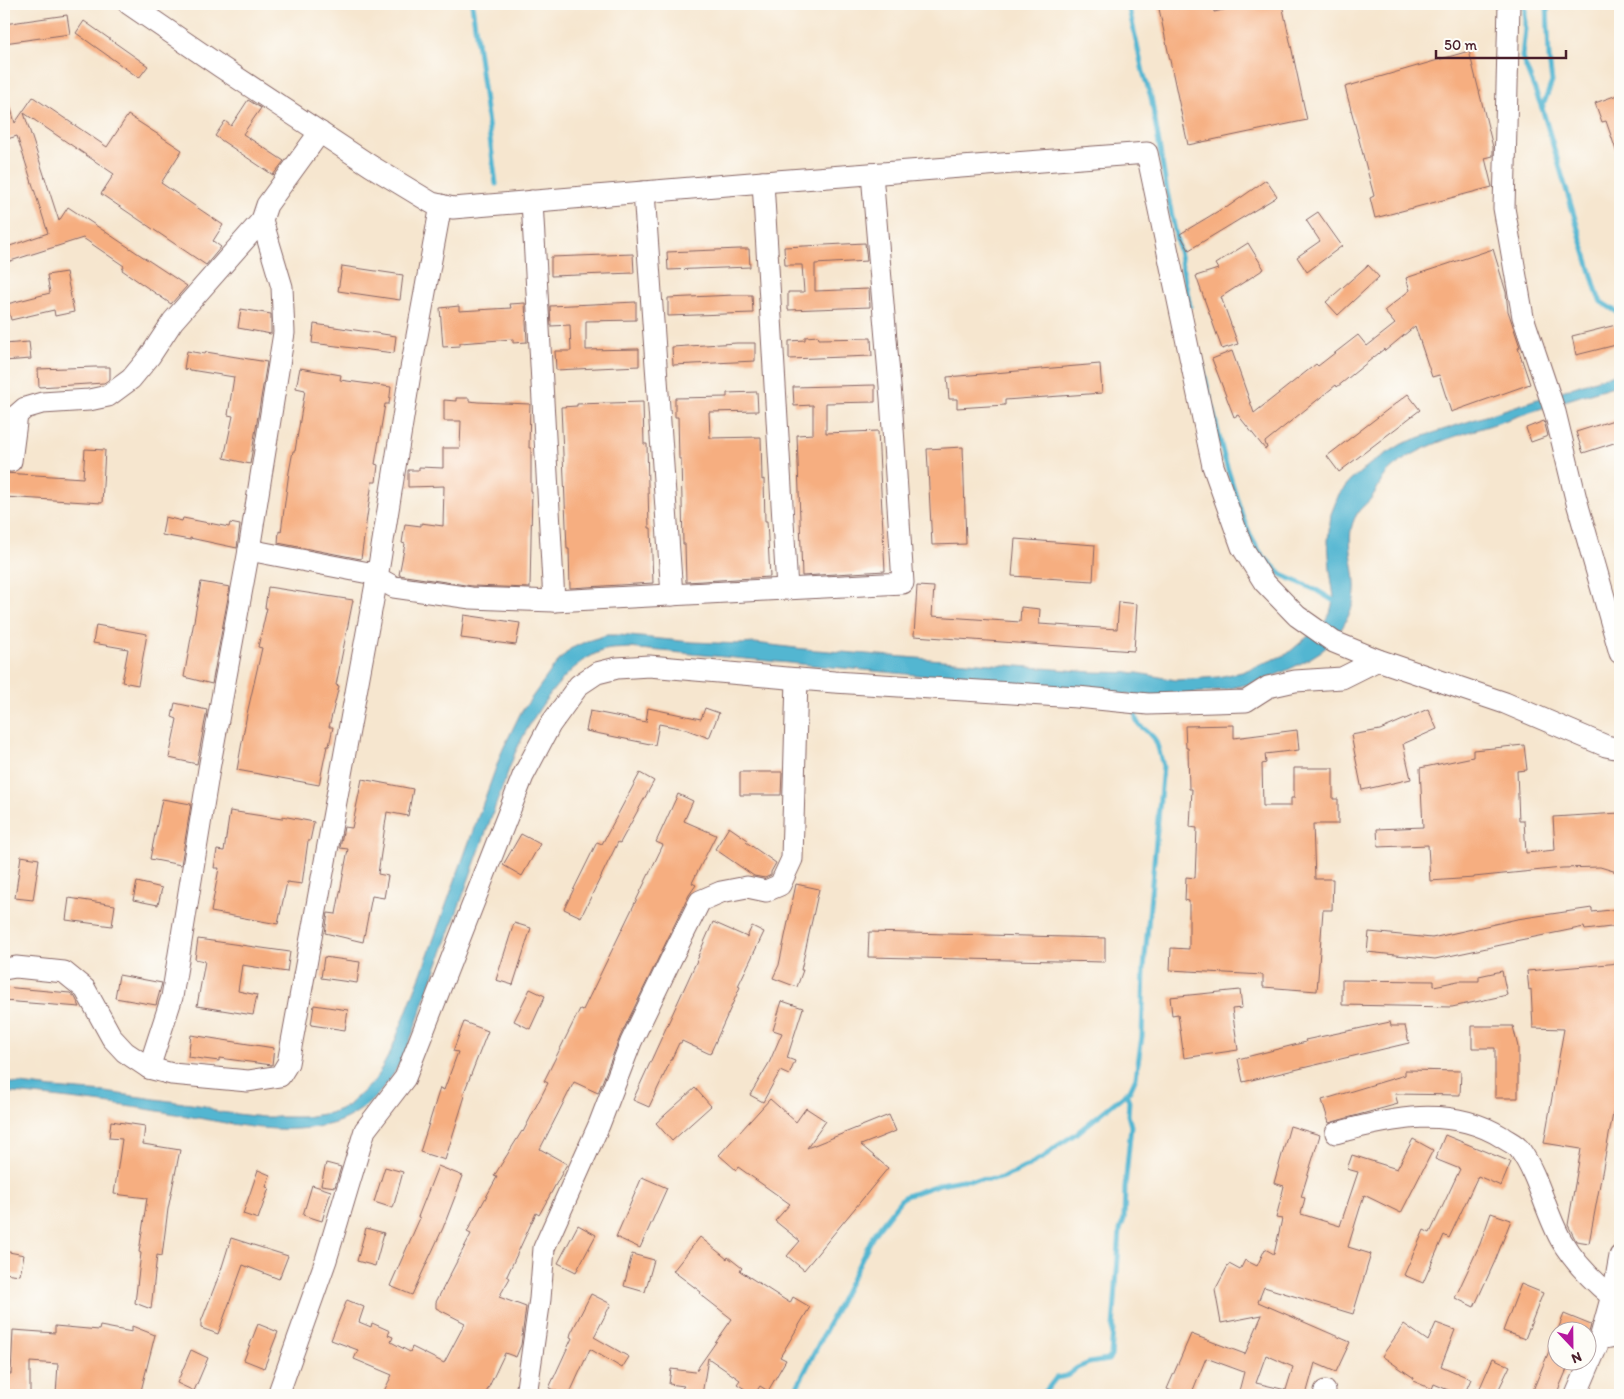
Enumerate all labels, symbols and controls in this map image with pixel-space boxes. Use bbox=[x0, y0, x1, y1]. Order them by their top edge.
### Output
scale bar bbox=[1436, 28, 1566, 60]
text: 50 m bbox=[1444, 36, 1477, 54]
north arrow bbox=[1546, 1322, 1596, 1372]
text: N bbox=[1569, 1348, 1584, 1367]

